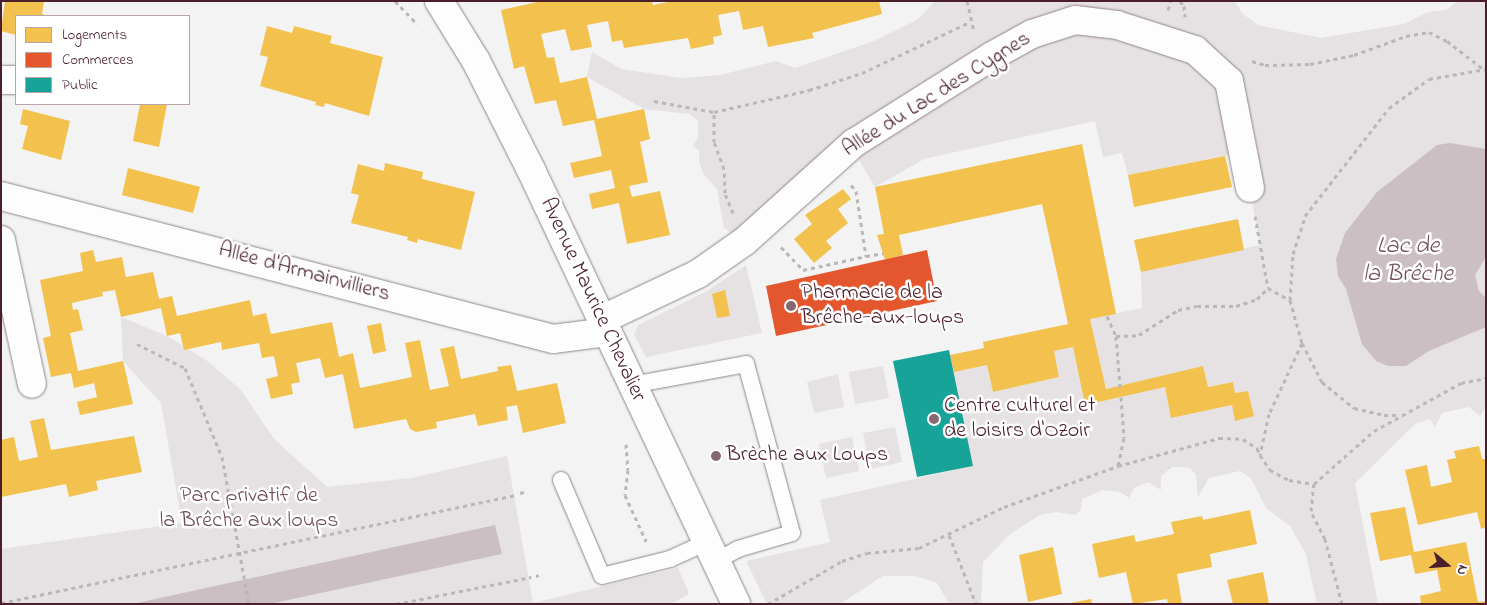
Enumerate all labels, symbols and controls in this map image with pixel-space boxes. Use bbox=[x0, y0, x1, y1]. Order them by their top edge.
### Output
legend bbox=[15, 15, 190, 105]
text: Logements bbox=[62, 24, 127, 46]
street label: Allée du Lac des Cygnes bbox=[838, 26, 1036, 164]
text: Commerces bbox=[62, 49, 134, 71]
text: Public bbox=[62, 74, 98, 96]
street label: Avenue Maurice Chevalier bbox=[533, 194, 651, 406]
water label: Lac de la Brêche bbox=[1363, 233, 1453, 289]
street label: Allée d'Armainvilliers bbox=[215, 237, 393, 309]
place label: Pharmacie de la Brêche-aux-loups bbox=[801, 280, 964, 332]
marker: Pharmacie de la Brêche-aux-loups bbox=[785, 300, 797, 312]
place label: Centre culturel et de loisirs d'Ozoir bbox=[944, 393, 1095, 444]
marker: Centre culturel et de loisirs d'Ozoir bbox=[928, 413, 940, 425]
place label: Brèche aux Loups bbox=[726, 443, 888, 469]
marker: Brèche aux Loups bbox=[710, 450, 722, 462]
park label: Parc privatif de la Brêche aux loups bbox=[160, 483, 338, 534]
north arrow bbox=[1422, 540, 1472, 590]
text: N bbox=[1450, 562, 1473, 578]

